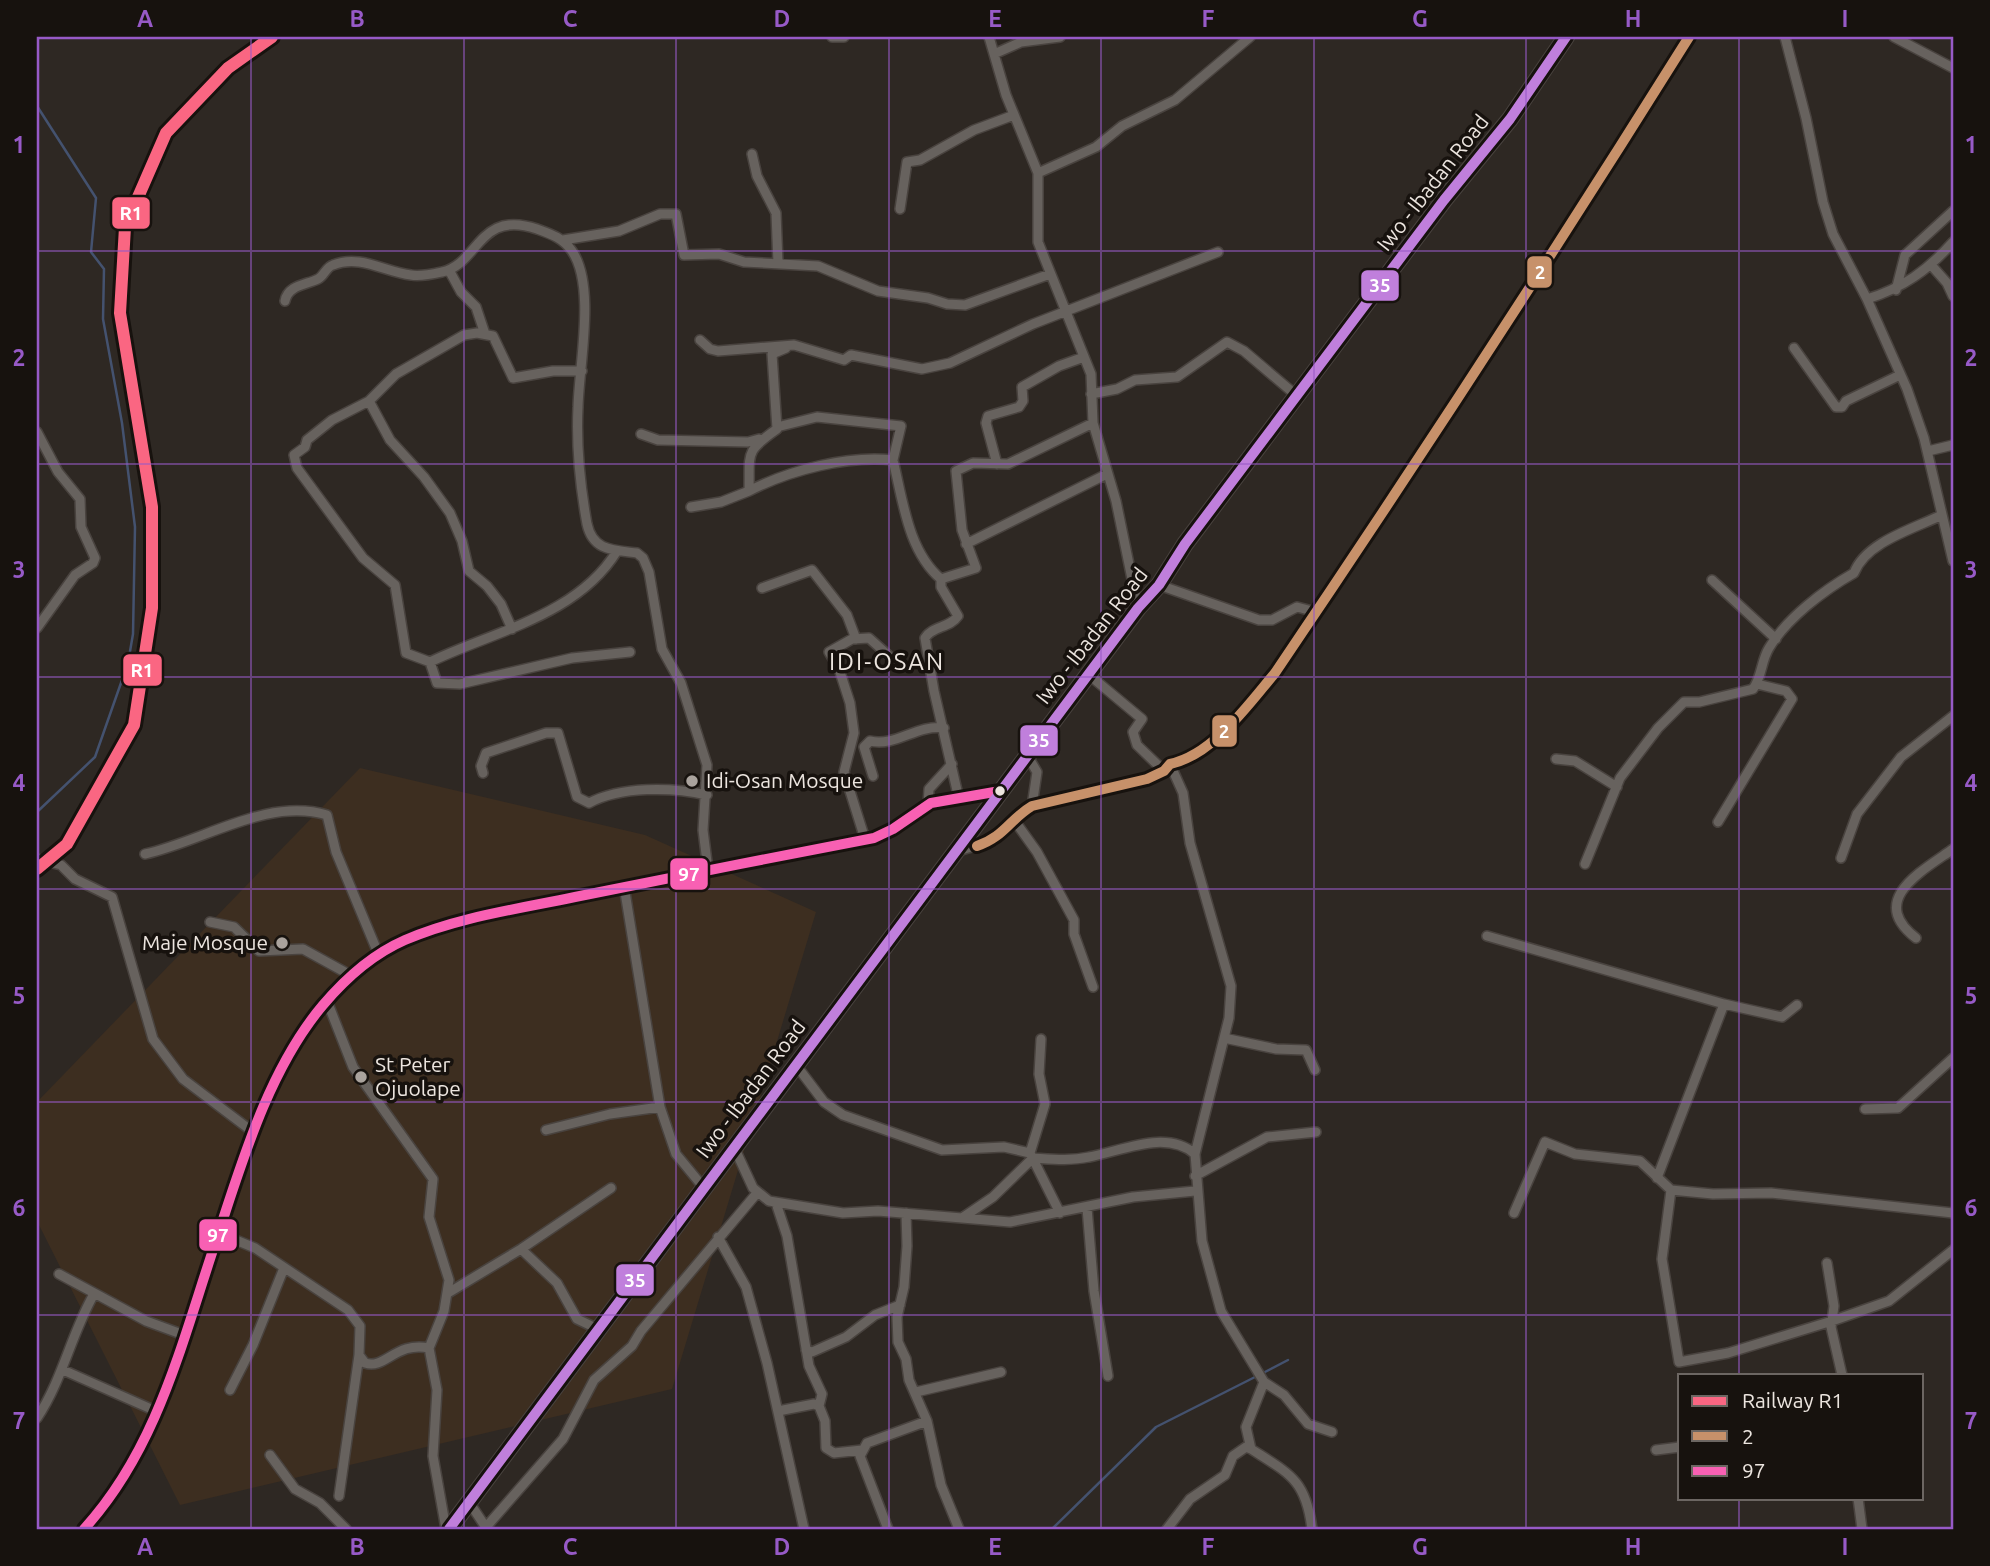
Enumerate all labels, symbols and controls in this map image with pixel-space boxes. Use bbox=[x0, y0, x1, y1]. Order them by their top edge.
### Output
text: A bbox=[137, 6, 153, 31]
text: B bbox=[349, 6, 365, 31]
text: C bbox=[563, 6, 578, 31]
text: D bbox=[774, 6, 790, 31]
text: E bbox=[988, 6, 1002, 31]
text: F bbox=[1202, 6, 1215, 31]
text: G bbox=[1412, 6, 1428, 31]
text: H bbox=[1625, 6, 1641, 31]
text: I bbox=[1842, 6, 1848, 31]
street label: Iwo - Ibadan Road bbox=[1372, 109, 1493, 255]
text: 1 bbox=[13, 132, 25, 157]
text: 1 bbox=[1965, 132, 1977, 157]
line badge: R1 bbox=[111, 196, 151, 230]
text: R1 bbox=[119, 202, 143, 224]
line badge: 2 bbox=[1526, 255, 1553, 289]
text: 2 bbox=[1535, 261, 1545, 283]
line badge: 35 bbox=[1360, 269, 1400, 302]
text: 35 bbox=[1369, 274, 1391, 296]
text: 2 bbox=[13, 345, 25, 370]
text: 2 bbox=[1965, 345, 1977, 370]
text: 3 bbox=[13, 557, 25, 582]
text: 3 bbox=[1965, 557, 1977, 582]
street label: Iwo - Ibadan Road bbox=[1031, 562, 1152, 708]
district label: IDI-OSAN bbox=[829, 648, 945, 675]
line badge: R1 bbox=[122, 653, 163, 687]
text: R1 bbox=[130, 659, 154, 681]
line badge: 2 bbox=[1211, 714, 1238, 748]
text: 2 bbox=[1219, 720, 1229, 742]
line badge: 35 bbox=[1019, 724, 1059, 757]
text: 35 bbox=[1028, 729, 1050, 751]
place label: Idi-Osan Mosque bbox=[706, 768, 863, 792]
text: 4 bbox=[13, 770, 26, 795]
text: 4 bbox=[1965, 770, 1978, 795]
marker: Idi-Osan Mosque bbox=[684, 773, 700, 789]
unlabelled marker bbox=[993, 784, 1007, 798]
line badge: 97 bbox=[669, 857, 709, 891]
text: 97 bbox=[678, 863, 700, 885]
place label: Maje Mosque bbox=[142, 930, 268, 954]
marker: Maje Mosque bbox=[274, 935, 290, 951]
text: 5 bbox=[13, 983, 25, 1008]
text: 5 bbox=[1965, 983, 1977, 1008]
street label: Iwo - Ibadan Road bbox=[691, 1015, 810, 1162]
place label: St Peter Ojuolape bbox=[375, 1052, 461, 1100]
marker: St Peter Ojuolape bbox=[353, 1069, 369, 1085]
text: 6 bbox=[13, 1195, 26, 1220]
text: 6 bbox=[1965, 1195, 1978, 1220]
line badge: 97 bbox=[198, 1218, 238, 1252]
text: 97 bbox=[207, 1224, 229, 1246]
line badge: 35 bbox=[615, 1263, 655, 1297]
text: 35 bbox=[624, 1269, 646, 1291]
legend bbox=[1678, 1374, 1924, 1500]
text: Railway R1 bbox=[1742, 1388, 1843, 1412]
text: 7 bbox=[13, 1408, 25, 1433]
text: 7 bbox=[1965, 1408, 1977, 1433]
text: 2 bbox=[1742, 1424, 1754, 1448]
text: 97 bbox=[1742, 1458, 1766, 1482]
text: A bbox=[137, 1534, 153, 1559]
text: B bbox=[349, 1534, 365, 1559]
text: C bbox=[563, 1534, 578, 1559]
text: D bbox=[774, 1534, 790, 1559]
text: E bbox=[988, 1534, 1002, 1559]
text: F bbox=[1202, 1534, 1215, 1559]
text: G bbox=[1412, 1534, 1428, 1559]
text: H bbox=[1625, 1534, 1641, 1559]
text: I bbox=[1842, 1534, 1848, 1559]

